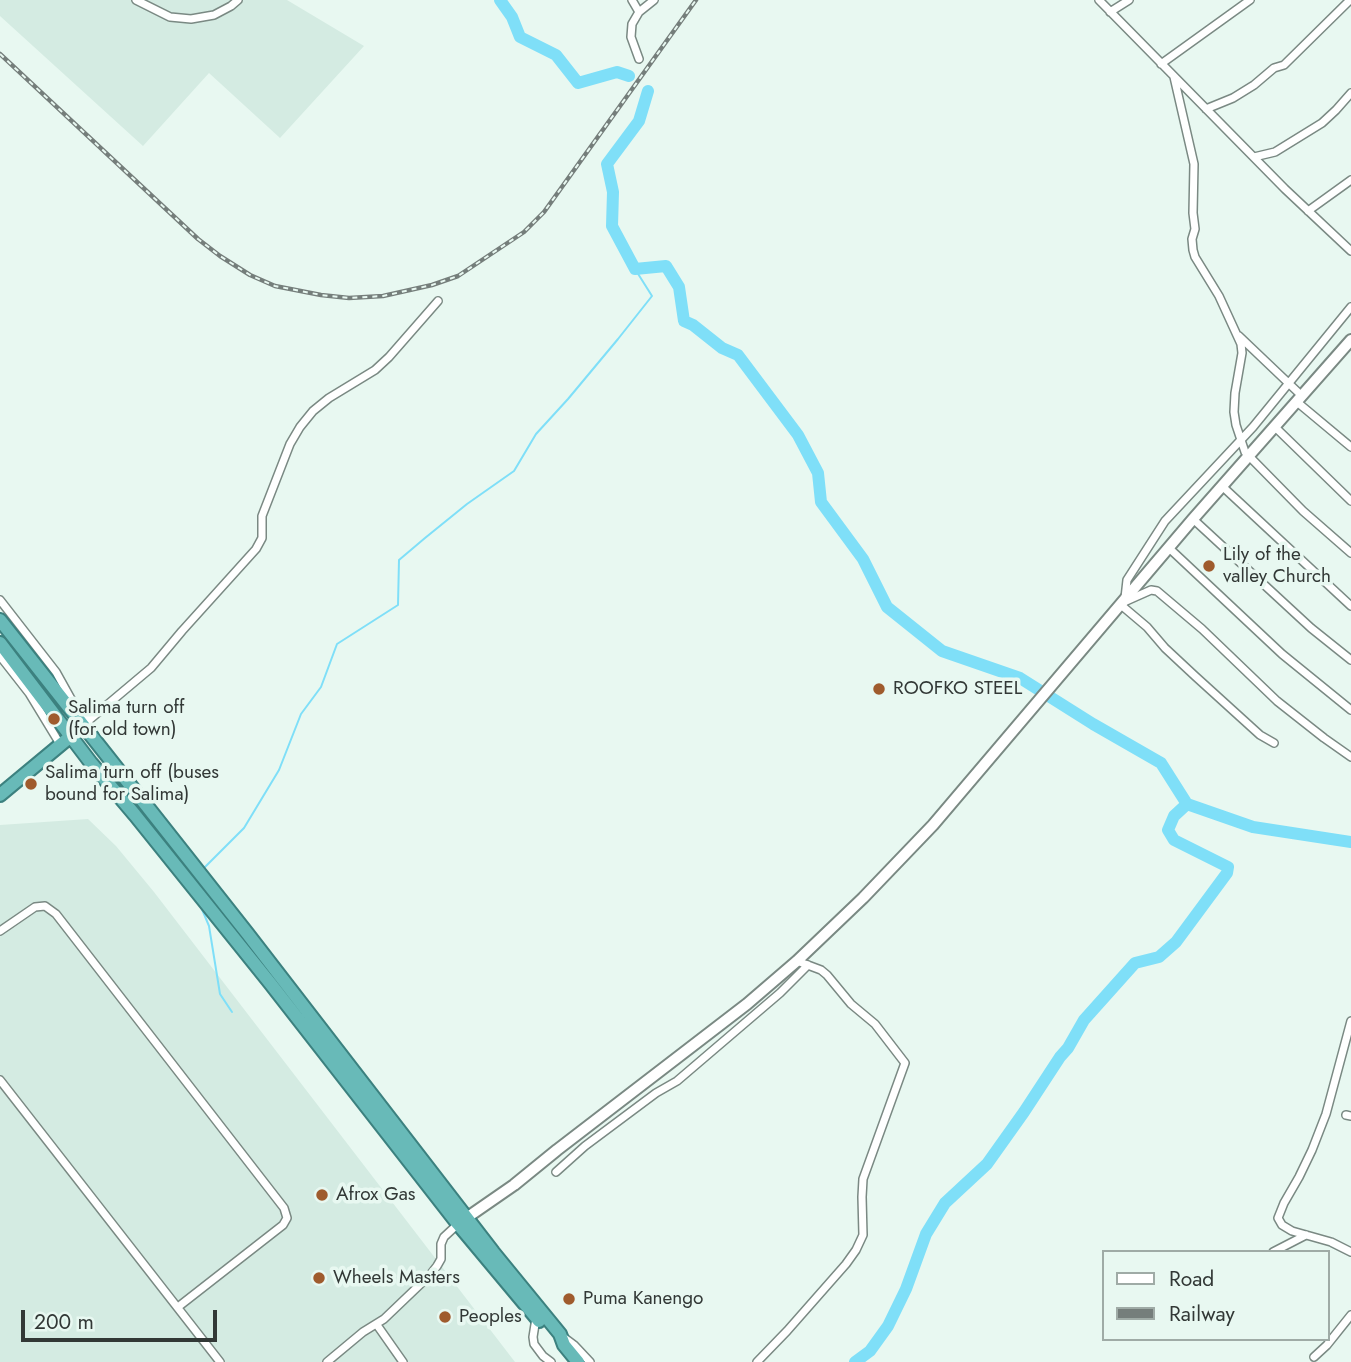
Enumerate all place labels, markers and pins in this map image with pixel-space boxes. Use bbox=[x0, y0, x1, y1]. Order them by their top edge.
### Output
place label: Lily of the valley Church bbox=[1223, 544, 1331, 588]
marker: Lily of the valley Church bbox=[1201, 558, 1217, 574]
place label: ROOFKO STEEL bbox=[893, 678, 1022, 700]
marker: ROOFKO STEEL bbox=[871, 681, 887, 697]
place label: Salima turn off (for old town) bbox=[68, 697, 184, 741]
marker: Salima turn off (for old town) bbox=[46, 711, 62, 727]
place label: Salima turn off (buses bound for Salima) bbox=[45, 762, 219, 806]
marker: Salima turn off (buses bound for Salima) bbox=[23, 776, 39, 792]
place label: Afrox Gas bbox=[336, 1184, 415, 1206]
marker: Afrox Gas bbox=[314, 1187, 330, 1203]
place label: Wheels Masters bbox=[333, 1267, 460, 1289]
marker: Wheels Masters bbox=[311, 1270, 327, 1286]
place label: Puma Kanengo bbox=[583, 1288, 703, 1310]
marker: Puma Kanengo bbox=[561, 1291, 577, 1307]
place label: Peoples bbox=[459, 1306, 522, 1328]
marker: Peoples bbox=[437, 1309, 453, 1325]

